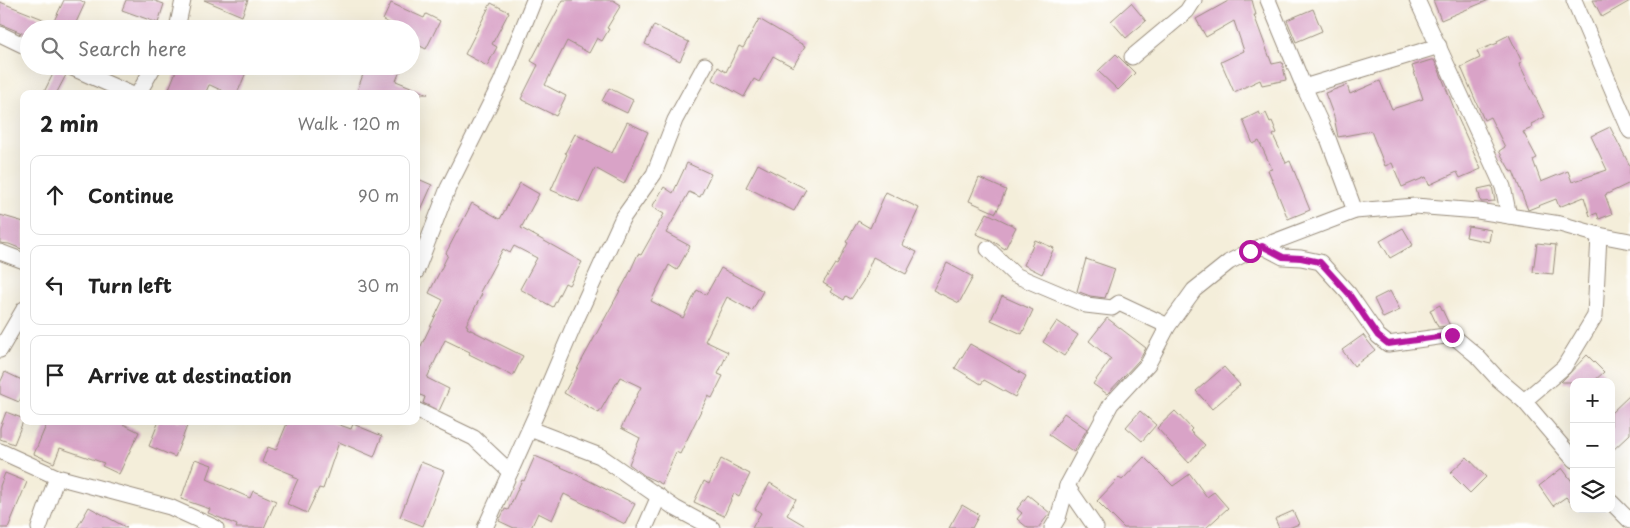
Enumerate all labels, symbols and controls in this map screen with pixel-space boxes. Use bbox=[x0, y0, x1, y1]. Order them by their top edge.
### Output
search box bbox=[20, 20, 420, 75]
icon: search bbox=[38, 34, 66, 62]
text: Search here bbox=[78, 34, 187, 62]
text: 2 min bbox=[40, 107, 99, 139]
text: Walk · 120 m bbox=[298, 111, 400, 135]
icon: ahead bbox=[41, 181, 69, 209]
text: Continue bbox=[88, 181, 174, 209]
text: 90 m bbox=[358, 183, 399, 207]
route start bbox=[1239, 240, 1262, 263]
icon: left bbox=[41, 271, 69, 299]
text: Turn left bbox=[88, 271, 172, 299]
text: 30 m bbox=[357, 273, 399, 297]
route end bbox=[1441, 324, 1464, 347]
icon: arrive bbox=[41, 361, 69, 389]
text: Arrive at destination bbox=[88, 361, 292, 389]
map controls bbox=[1570, 378, 1615, 513]
button: + bbox=[1570, 378, 1615, 423]
button: − bbox=[1570, 423, 1615, 468]
button: layers bbox=[1570, 468, 1615, 513]

